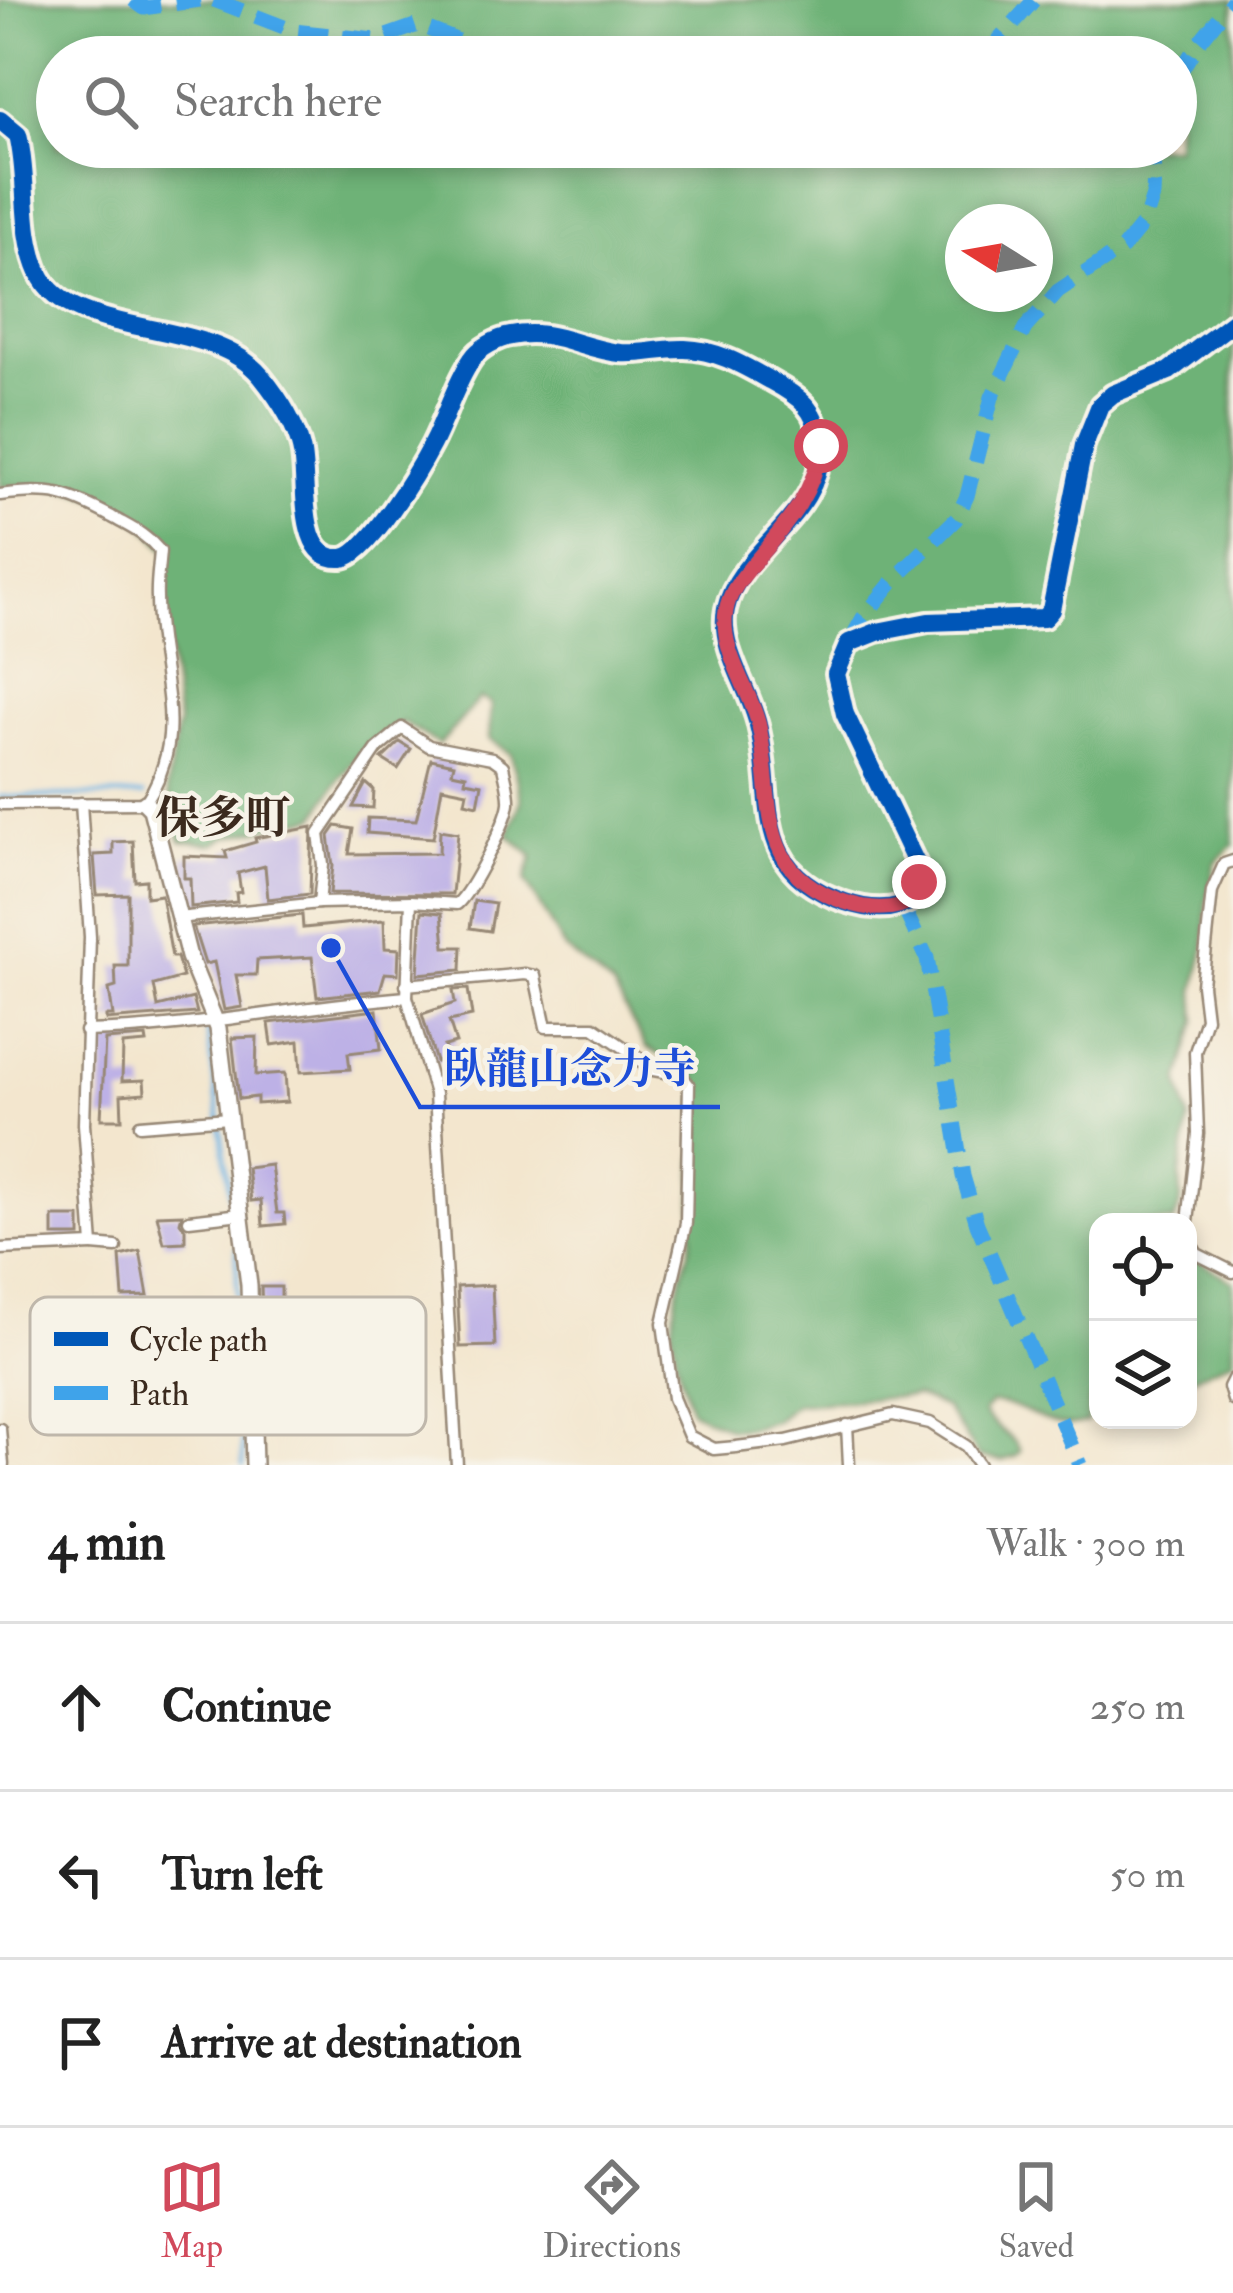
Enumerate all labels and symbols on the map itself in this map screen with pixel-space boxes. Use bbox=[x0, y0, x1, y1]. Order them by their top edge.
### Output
north arrow bbox=[945, 204, 1053, 312]
route start bbox=[794, 419, 848, 473]
district label: 保多町 bbox=[155, 791, 291, 847]
route end bbox=[892, 855, 946, 909]
callout: 臥龍山念力寺 bbox=[420, 1029, 720, 1107]
text: 臥龍山念力寺 bbox=[444, 1044, 696, 1096]
legend bbox=[30, 1297, 426, 1435]
text: Cycle path bbox=[129, 1320, 268, 1362]
text: Path bbox=[129, 1374, 189, 1415]

